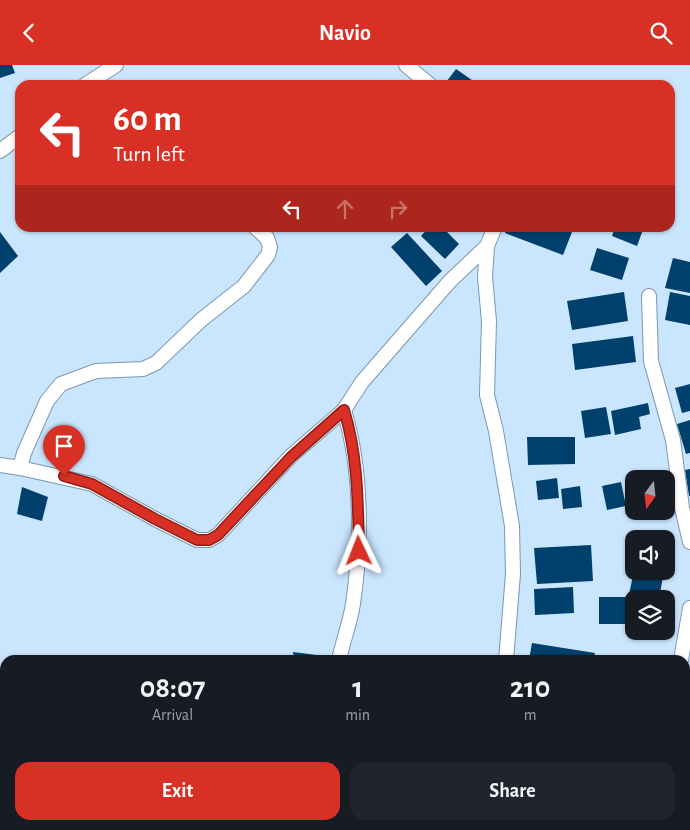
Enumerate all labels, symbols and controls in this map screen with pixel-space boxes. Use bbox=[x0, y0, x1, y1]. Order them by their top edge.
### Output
icon: back bbox=[15, 19, 43, 47]
icon: search bbox=[647, 19, 675, 47]
text: Navio bbox=[319, 22, 371, 44]
icon: left bbox=[30, 100, 95, 165]
text: 60 m bbox=[113, 102, 182, 137]
text: Turn left bbox=[113, 143, 185, 165]
icon: left bbox=[278, 195, 306, 223]
icon: ahead bbox=[331, 195, 359, 223]
icon: right bbox=[384, 195, 412, 223]
pin bbox=[43, 425, 85, 476]
icon: arrive bbox=[50, 432, 78, 460]
north arrow bbox=[625, 470, 675, 520]
map controls bbox=[625, 470, 675, 640]
position arrow bbox=[332, 524, 384, 576]
button: sound bbox=[625, 530, 675, 580]
button: layers bbox=[625, 590, 675, 640]
text: 08:07 bbox=[140, 673, 206, 703]
text: 1 bbox=[352, 673, 363, 703]
text: 210 bbox=[510, 673, 550, 703]
text: Arrival bbox=[152, 707, 193, 723]
text: min bbox=[345, 707, 370, 723]
text: m bbox=[524, 707, 536, 723]
button: Exit bbox=[15, 762, 340, 820]
button: Share bbox=[350, 762, 675, 820]

